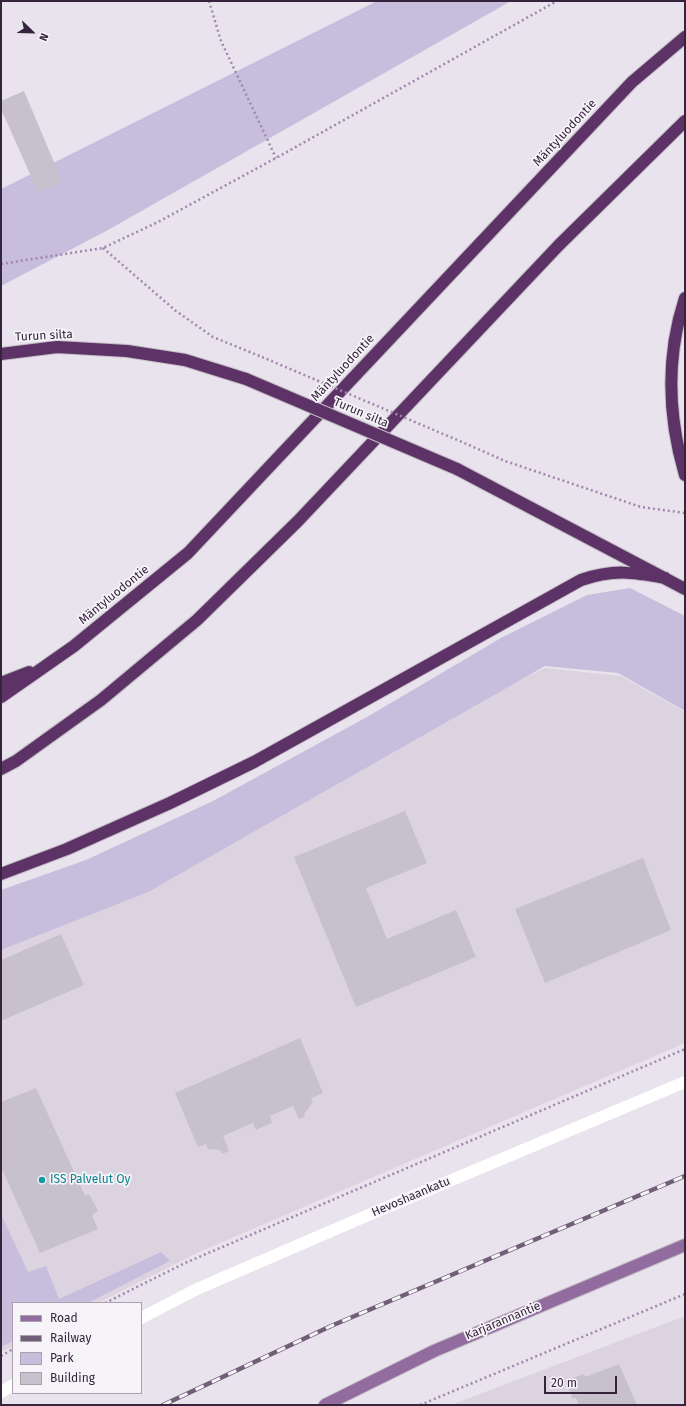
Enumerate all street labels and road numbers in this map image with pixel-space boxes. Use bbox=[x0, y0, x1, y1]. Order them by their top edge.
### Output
street label: Mäntyluodontie bbox=[530, 97, 600, 169]
street label: Turun silta bbox=[15, 327, 73, 345]
street label: Mäntyluodontie bbox=[308, 332, 378, 404]
street label: Turun silta bbox=[332, 395, 390, 431]
street label: Mäntyluodontie bbox=[76, 562, 152, 628]
street label: Hevoshaankatu bbox=[370, 1174, 452, 1220]
street label: Karjarannantie bbox=[463, 1299, 543, 1343]

